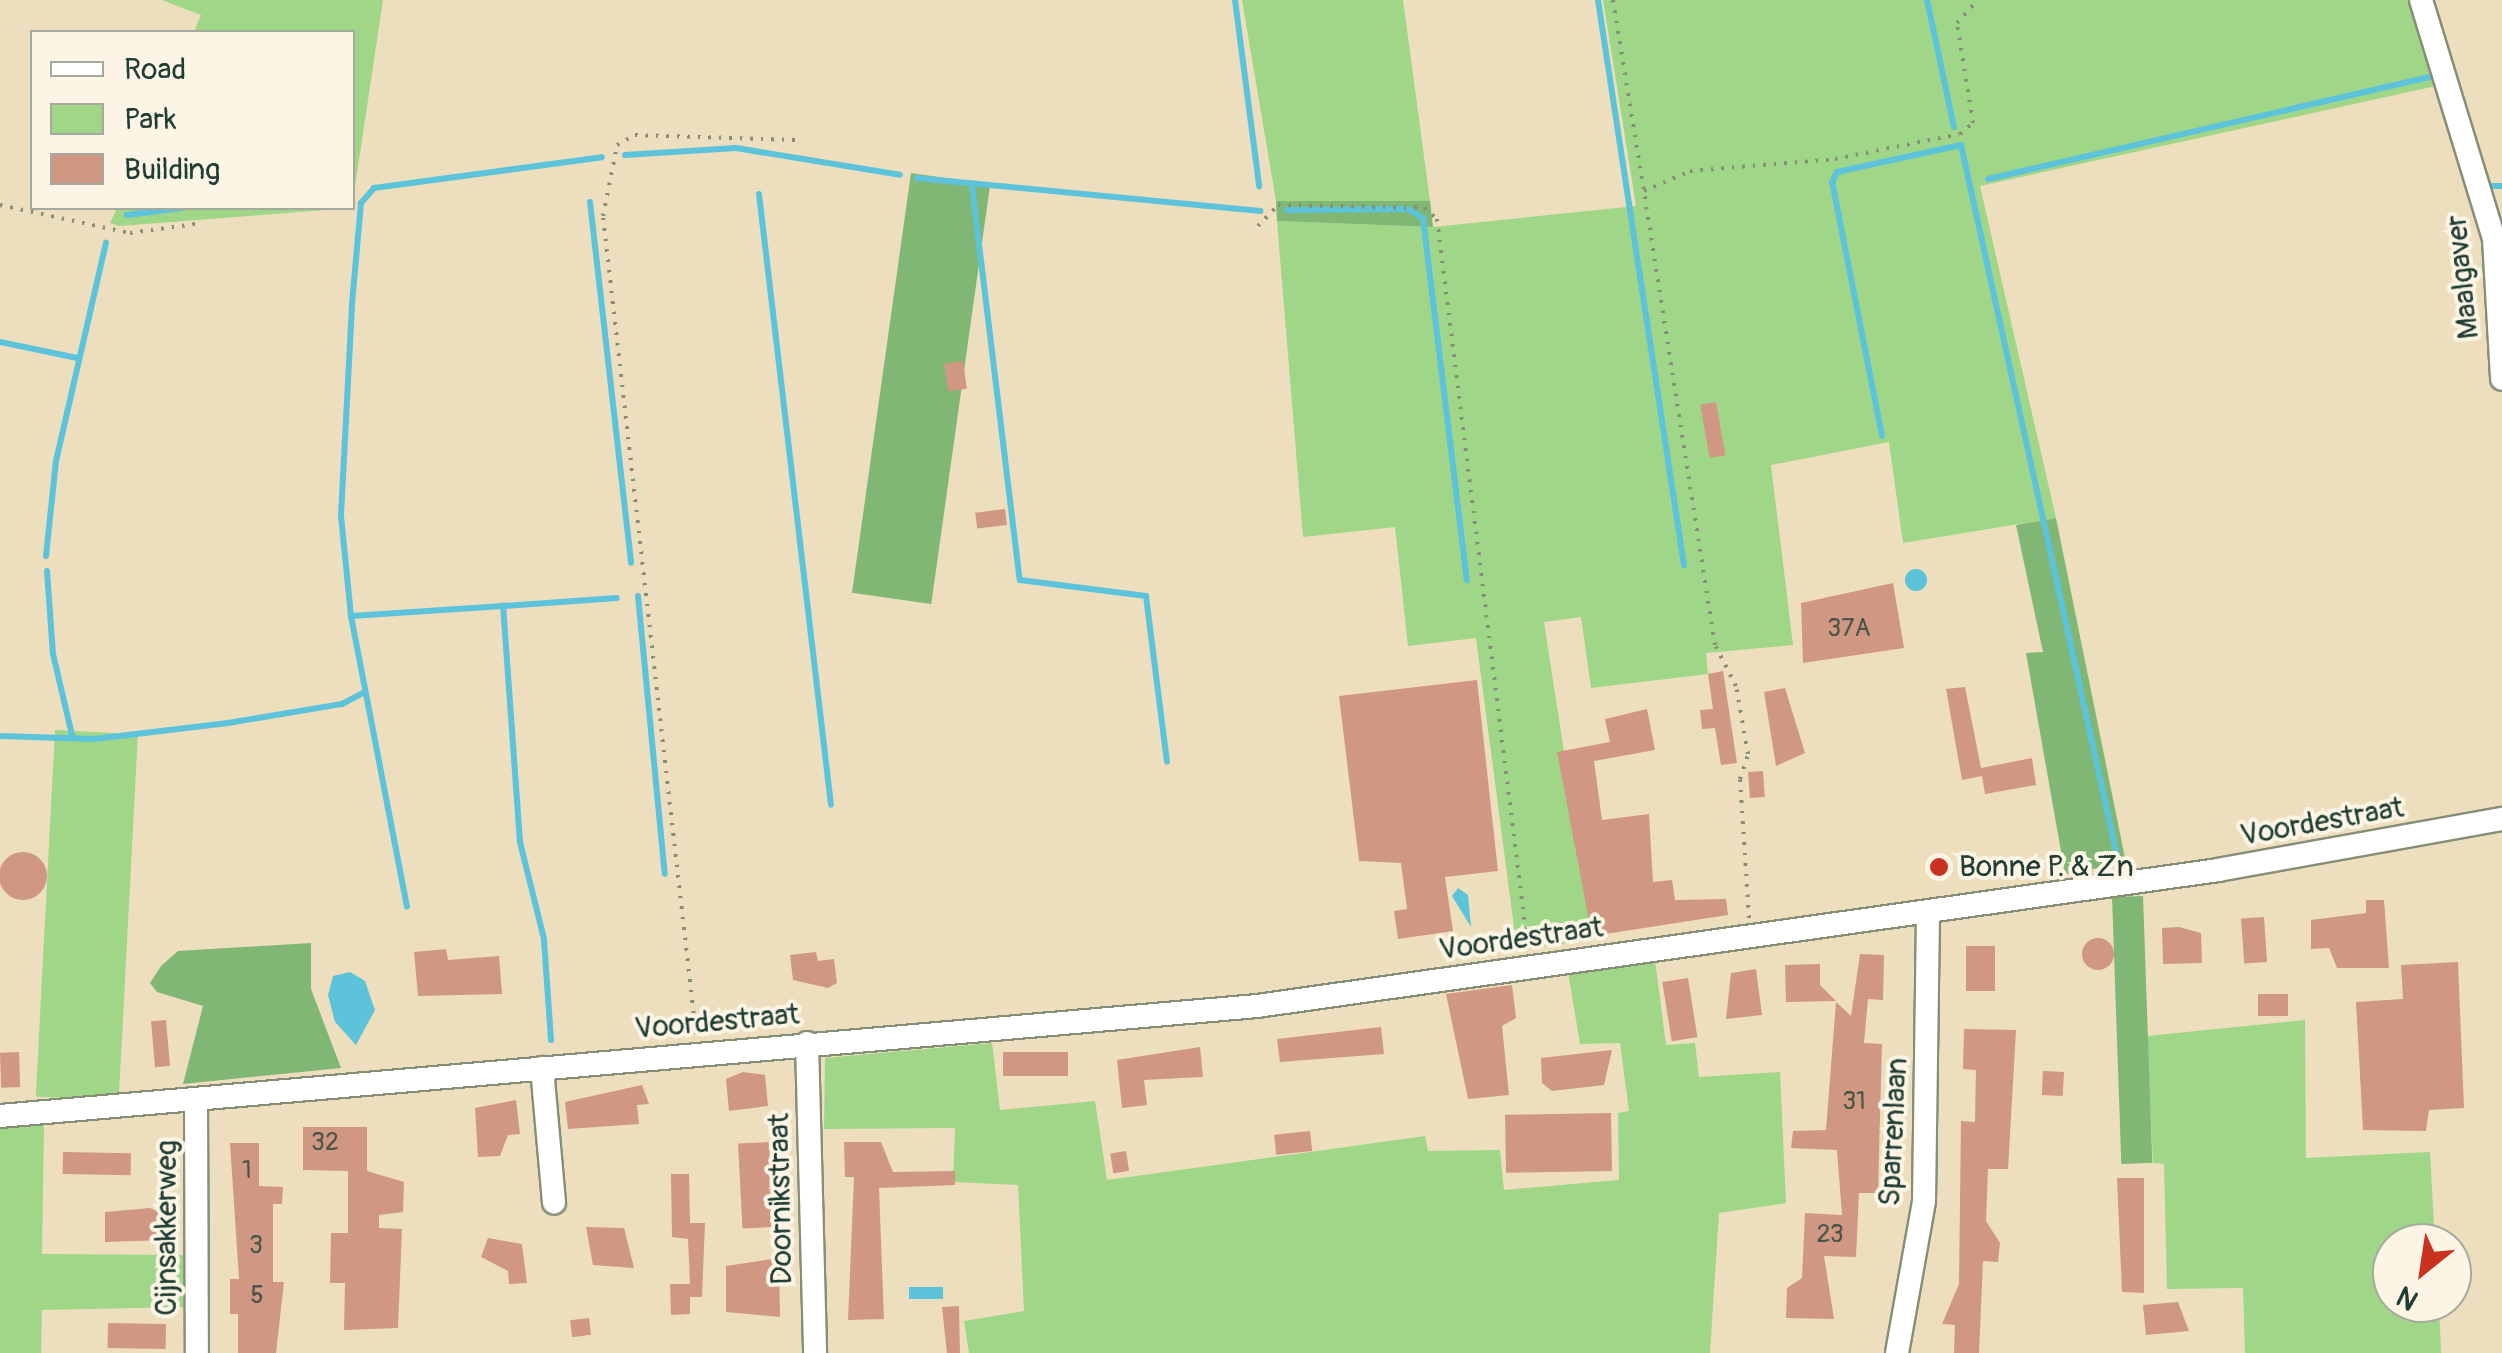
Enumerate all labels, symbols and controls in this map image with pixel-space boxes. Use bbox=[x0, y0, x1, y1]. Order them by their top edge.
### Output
legend bbox=[30, 30, 355, 210]
text: Road bbox=[124, 51, 186, 88]
text: Park bbox=[124, 101, 177, 138]
text: Building bbox=[124, 151, 220, 188]
street label: Maalgaver bbox=[2439, 213, 2487, 341]
house number: 37A bbox=[1827, 614, 1871, 644]
street label: Voordestraat bbox=[2237, 790, 2407, 854]
place label: Bonne P. & Zn bbox=[1959, 849, 2134, 885]
marker: Bonne P. & Zn bbox=[1928, 856, 1950, 878]
street label: Voordestraat bbox=[1437, 910, 1605, 968]
street label: Voordestraat bbox=[633, 997, 801, 1047]
street label: Sparrenlaan bbox=[1872, 1057, 1916, 1207]
house number: 31 bbox=[1842, 1087, 1866, 1117]
street label: Doornikstraat bbox=[762, 1113, 800, 1285]
house number: 32 bbox=[311, 1128, 339, 1158]
street label: Cijnsakkerweg bbox=[149, 1140, 185, 1316]
house number: 1 bbox=[242, 1156, 252, 1186]
house number: 23 bbox=[1816, 1220, 1844, 1250]
north arrow bbox=[2372, 1223, 2472, 1323]
house number: 3 bbox=[249, 1231, 263, 1261]
text: N bbox=[2391, 1278, 2425, 1318]
house number: 5 bbox=[250, 1281, 264, 1311]

